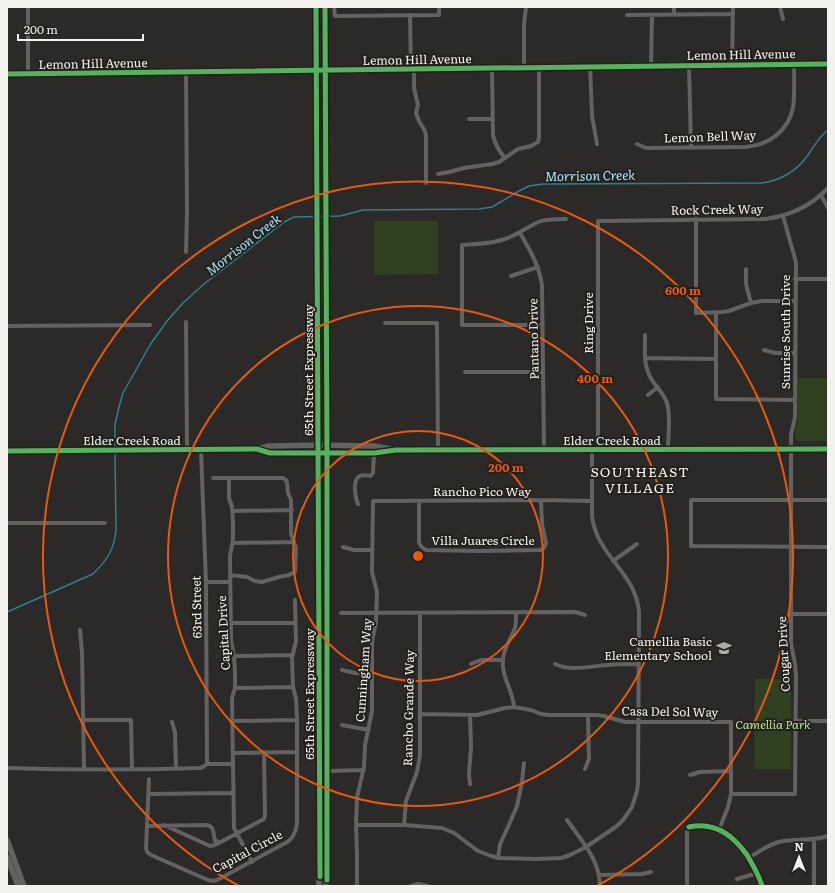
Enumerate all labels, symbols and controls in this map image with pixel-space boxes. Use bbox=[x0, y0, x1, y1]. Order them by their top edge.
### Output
scale bar bbox=[18, 16, 143, 42]
text: 200 m bbox=[24, 20, 58, 38]
street label: Lemon Hill Avenue bbox=[686, 44, 796, 64]
street label: Lemon Hill Avenue bbox=[362, 49, 472, 69]
street label: Lemon Hill Avenue bbox=[38, 53, 148, 73]
street label: Lemon Bell Way bbox=[663, 125, 757, 147]
water label: Morrison Creek bbox=[545, 165, 636, 185]
street label: Rock Creek Way bbox=[671, 199, 764, 219]
water label: Morrison Creek bbox=[202, 208, 285, 279]
street label: Sunrise South Drive bbox=[776, 275, 794, 389]
text: 600 m bbox=[665, 281, 701, 299]
street label: Ring Drive bbox=[579, 292, 597, 354]
street label: Pantano Drive bbox=[523, 298, 543, 380]
street label: 65th Street Expressway bbox=[299, 304, 317, 436]
text: 400 m bbox=[577, 369, 613, 387]
street label: Elder Creek Road bbox=[83, 431, 182, 449]
street label: Elder Creek Road bbox=[563, 431, 662, 449]
text: 200 m bbox=[488, 458, 524, 476]
district label: SOUTHEAST VILLAGE bbox=[590, 461, 690, 497]
street label: Rancho Pico Way bbox=[433, 482, 531, 500]
street label: Villa Juares Circle bbox=[431, 531, 535, 549]
centre of rings bbox=[411, 549, 425, 563]
street label: 63rd Street bbox=[186, 575, 206, 638]
street label: Capital Drive bbox=[212, 595, 234, 671]
street label: Cougar Drive bbox=[772, 616, 794, 692]
street label: Cunningham Way bbox=[350, 617, 376, 723]
street label: 65th Street Expressway bbox=[300, 628, 318, 760]
place label: Camellia Basic Elementary School bbox=[604, 632, 712, 664]
school or university icon: Camellia Basic Elementary School bbox=[715, 639, 733, 657]
street label: Rancho Grande Way bbox=[398, 650, 418, 766]
street label: Casa Del Sol Way bbox=[622, 701, 719, 721]
park label: Camellia Park bbox=[735, 715, 811, 733]
street label: Capital Circle bbox=[209, 825, 285, 877]
north arrow bbox=[779, 837, 819, 877]
text: N bbox=[794, 838, 804, 854]

